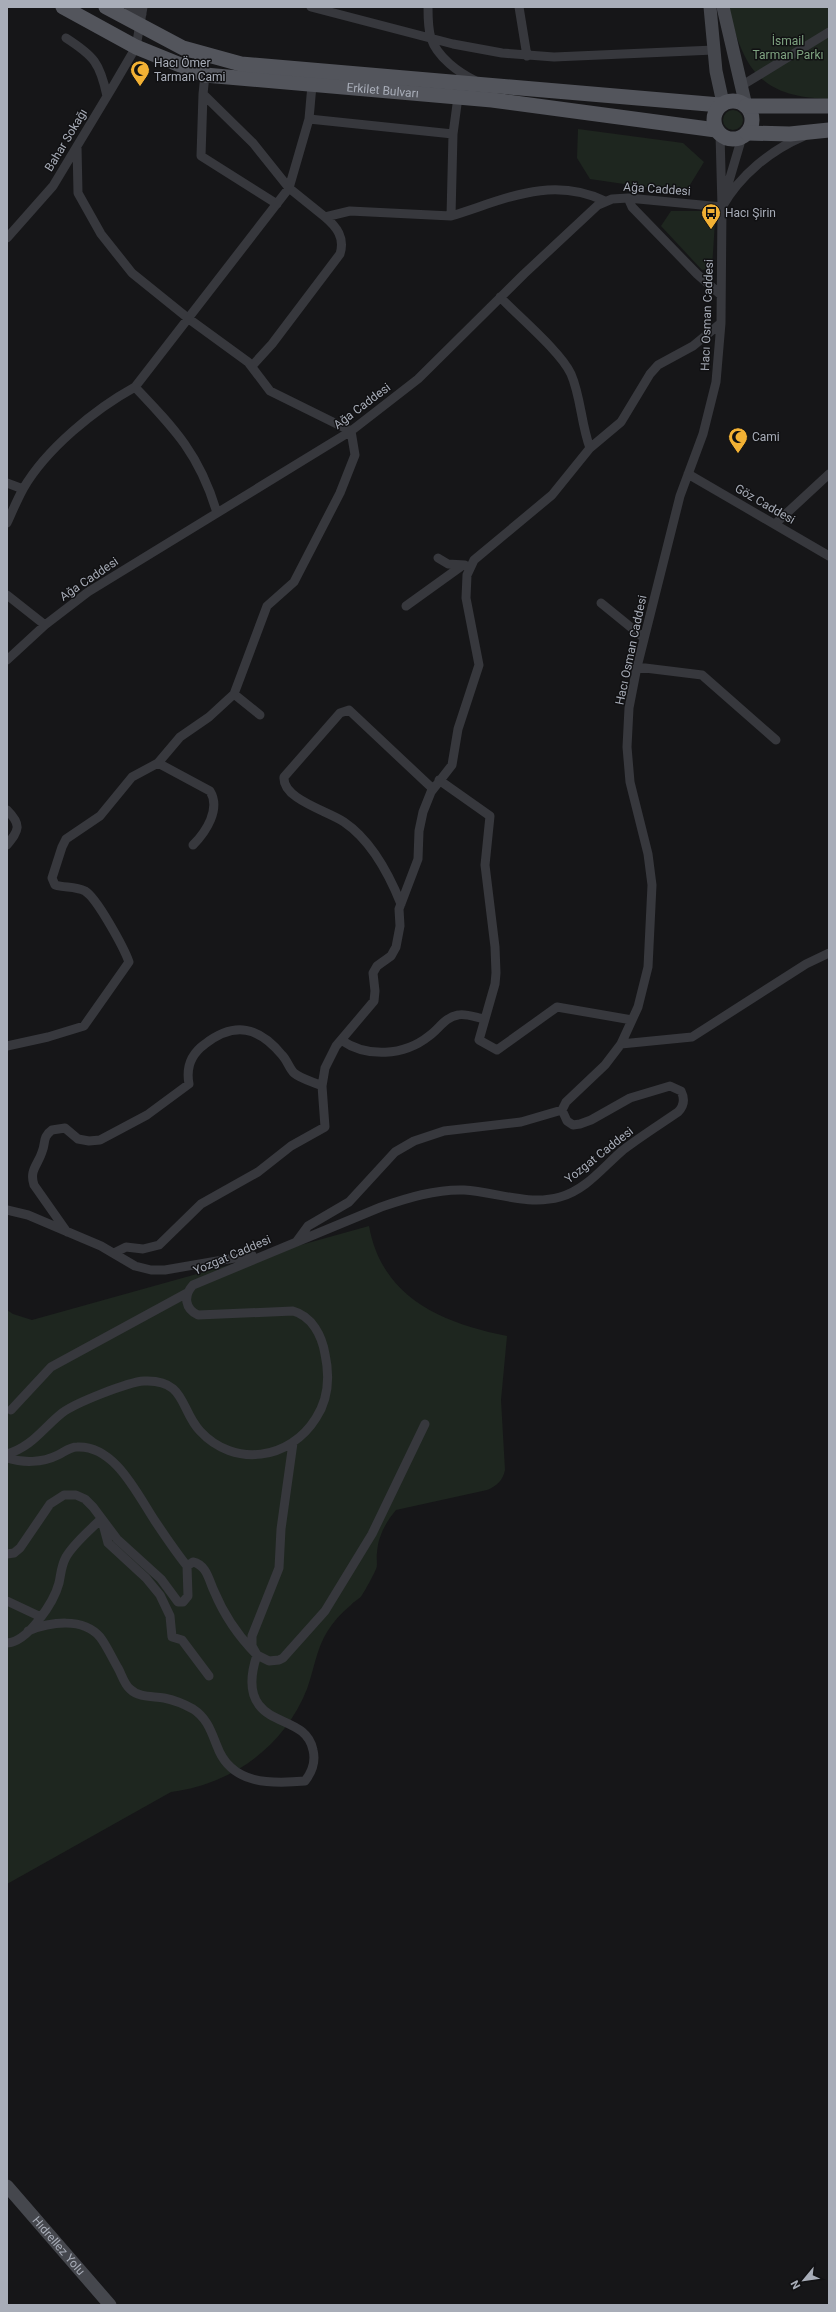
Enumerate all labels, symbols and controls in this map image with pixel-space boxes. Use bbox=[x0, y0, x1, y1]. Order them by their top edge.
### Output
park label: İsmail Tarman Parkı bbox=[753, 33, 823, 62]
place label: Hacı Ömer Tarman Cami bbox=[154, 55, 226, 84]
mosque icon: Hacı Ömer Tarman Cami bbox=[129, 59, 151, 87]
street label: Erkilet Bulvarı bbox=[346, 80, 419, 101]
street label: Bahar Sokağı bbox=[42, 106, 90, 174]
street label: Ağa Caddesi bbox=[623, 180, 691, 198]
bus stop icon: Hacı Şirin bbox=[700, 202, 722, 230]
place label: Hacı Şirin bbox=[725, 206, 776, 220]
street label: Hacı Osman Caddesi bbox=[698, 259, 716, 371]
street label: Ağa Caddesi bbox=[331, 380, 393, 432]
mosque icon: Cami bbox=[727, 426, 749, 454]
place label: Cami bbox=[752, 430, 780, 444]
street label: Göz Caddesi bbox=[732, 481, 798, 527]
street label: Ağa Caddesi bbox=[57, 554, 121, 604]
street label: Hacı Osman Caddesi bbox=[613, 594, 649, 706]
street label: Yozgat Caddesi bbox=[562, 1124, 636, 1186]
street label: Yozgat Caddesi bbox=[191, 1232, 273, 1278]
street label: Hıdrellez Yolu bbox=[30, 2214, 88, 2278]
north arrow bbox=[784, 2260, 824, 2300]
text: N bbox=[788, 2278, 803, 2291]

